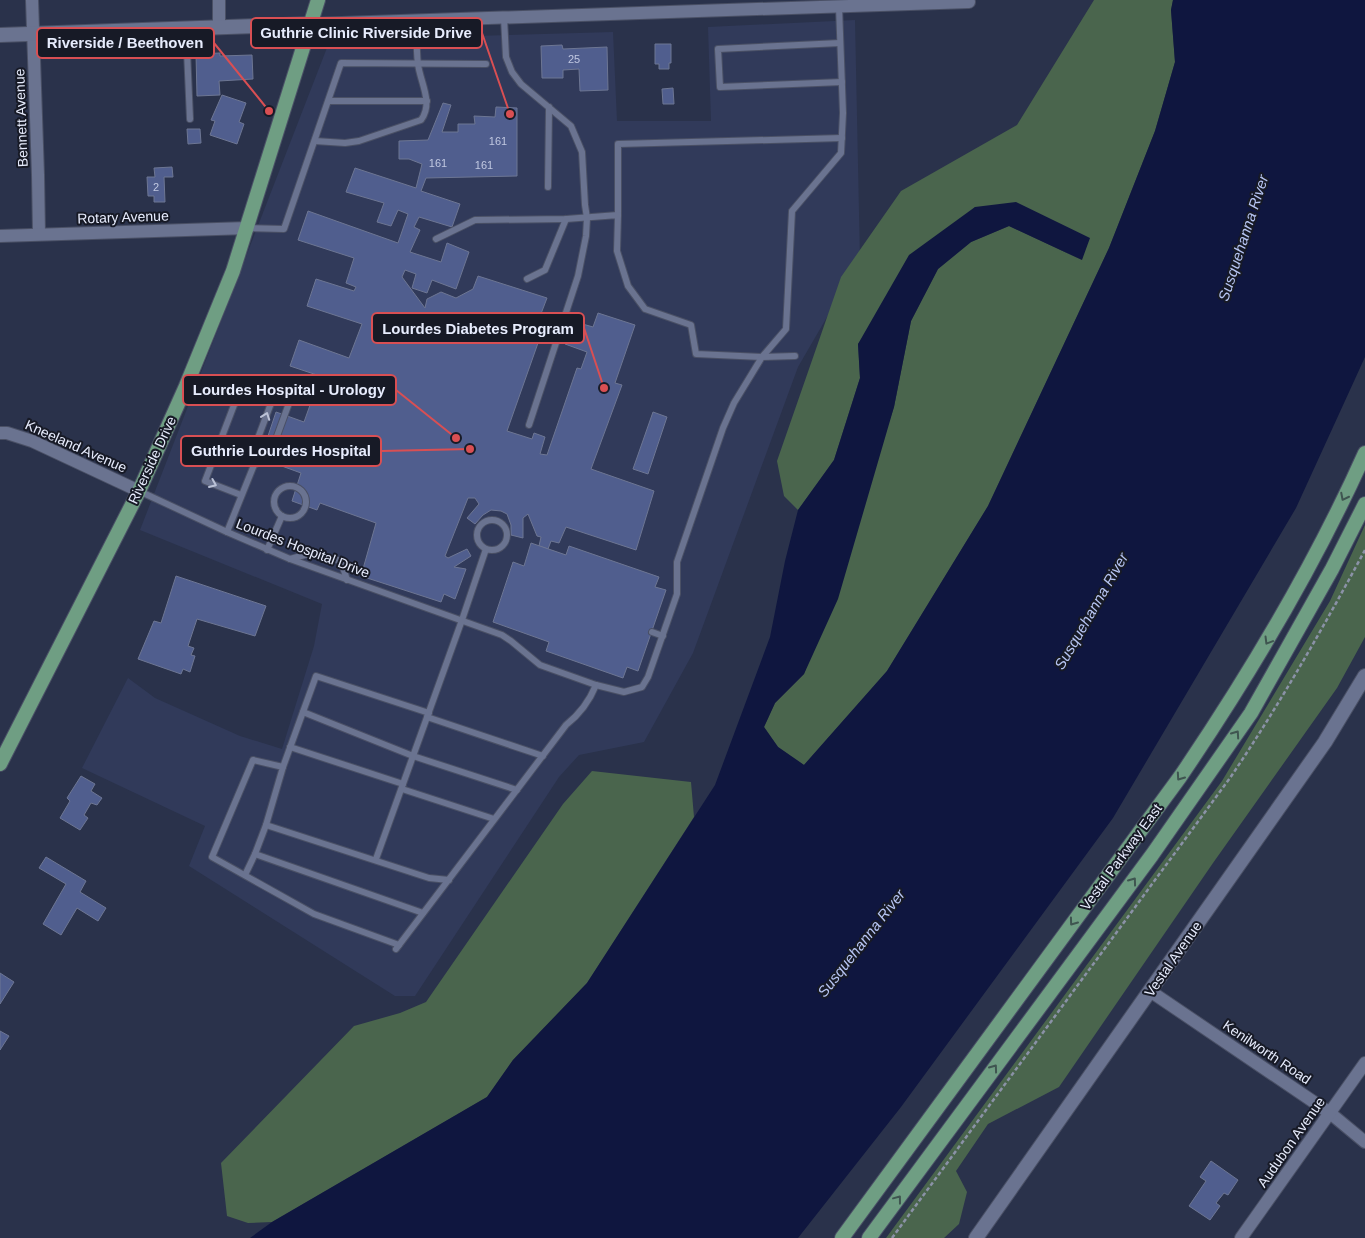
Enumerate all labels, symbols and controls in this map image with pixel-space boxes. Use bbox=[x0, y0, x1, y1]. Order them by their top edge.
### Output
callout: Guthrie Clinic Riverside Drive bbox=[251, 18, 482, 48]
text: Guthrie Clinic Riverside Drive bbox=[260, 24, 472, 41]
callout: Riverside / Beethoven bbox=[37, 28, 214, 58]
text: Riverside / Beethoven bbox=[47, 34, 203, 51]
house number: 25 bbox=[568, 53, 580, 65]
street label: Bennett Avenue bbox=[11, 68, 31, 168]
house number: 161 bbox=[489, 135, 507, 147]
house number: 161 bbox=[429, 157, 447, 169]
house number: 161 bbox=[475, 159, 493, 171]
water label: Susquehanna River bbox=[1215, 172, 1272, 303]
house number: 2 bbox=[153, 181, 159, 193]
street label: Rotary Avenue bbox=[77, 207, 169, 227]
callout: Lourdes Diabetes Program bbox=[372, 313, 584, 343]
text: Lourdes Diabetes Program bbox=[382, 320, 574, 337]
callout: Lourdes Hospital - Urology bbox=[183, 375, 396, 405]
text: Lourdes Hospital - Urology bbox=[193, 381, 386, 398]
street label: Riverside Drive bbox=[125, 413, 179, 506]
one-way arrow bbox=[260, 413, 270, 421]
street label: Kneeland Avenue bbox=[23, 416, 129, 476]
callout: Guthrie Lourdes Hospital bbox=[181, 436, 381, 466]
text: Guthrie Lourdes Hospital bbox=[191, 442, 371, 459]
one-way arrow bbox=[208, 478, 217, 488]
one-way arrow bbox=[1340, 492, 1351, 501]
street label: Lourdes Hospital Drive bbox=[234, 515, 372, 581]
water label: Susquehanna River bbox=[1051, 549, 1132, 672]
one-way arrow bbox=[1264, 635, 1274, 644]
one-way arrow bbox=[1230, 730, 1239, 740]
one-way arrow bbox=[1177, 771, 1186, 781]
street label: Vestal Parkway East bbox=[1077, 801, 1165, 913]
one-way arrow bbox=[1127, 878, 1135, 887]
water label: Susquehanna River bbox=[814, 885, 909, 1000]
one-way arrow bbox=[1071, 916, 1079, 925]
street label: Vestal Avenue bbox=[1141, 918, 1205, 1000]
street label: Kenilworth Road bbox=[1220, 1017, 1314, 1087]
one-way arrow bbox=[989, 1065, 997, 1074]
street label: Audubon Avenue bbox=[1254, 1094, 1328, 1190]
one-way arrow bbox=[892, 1195, 901, 1205]

